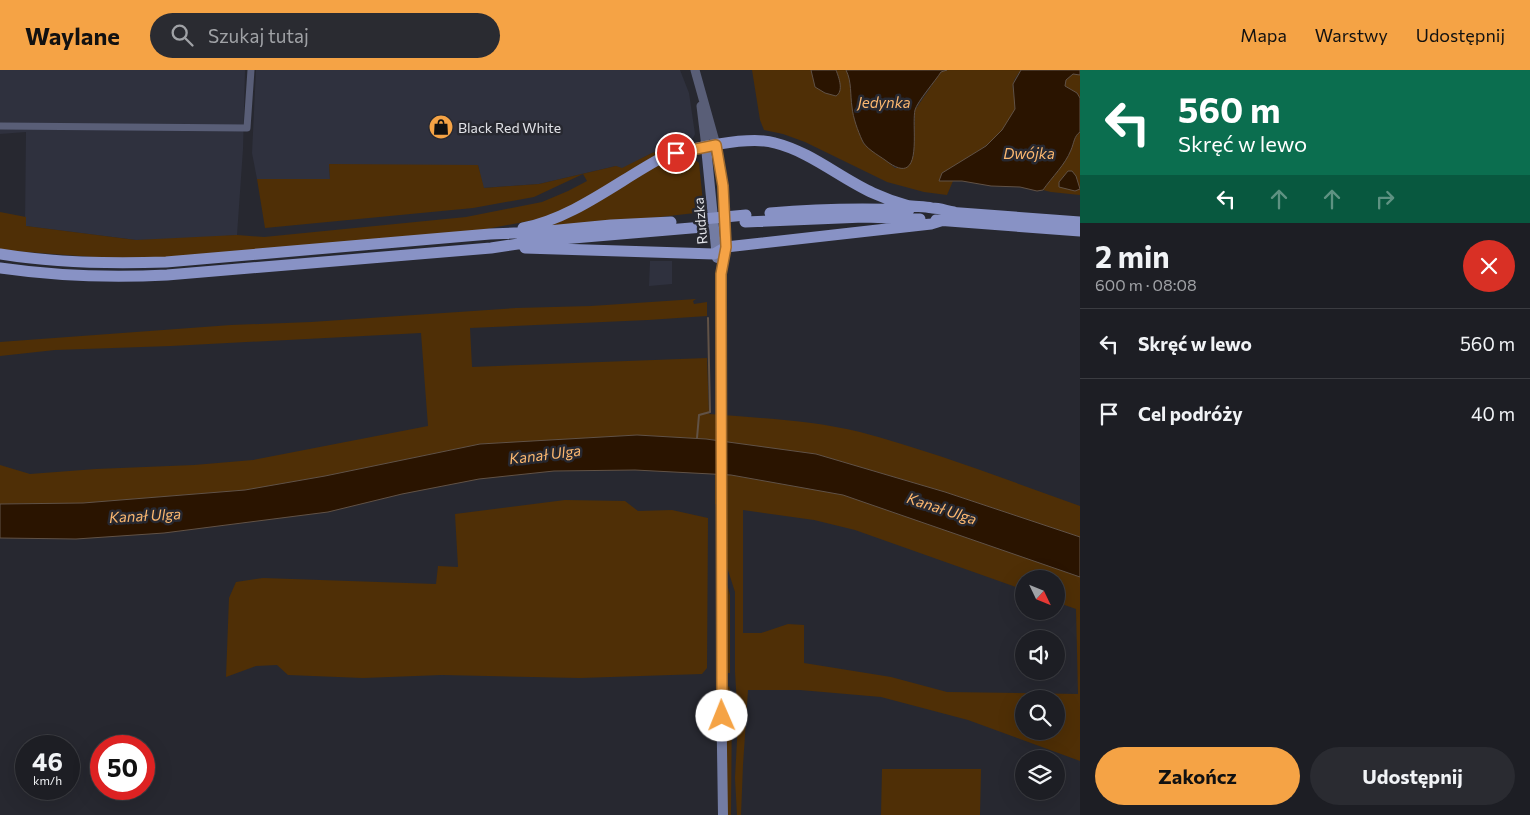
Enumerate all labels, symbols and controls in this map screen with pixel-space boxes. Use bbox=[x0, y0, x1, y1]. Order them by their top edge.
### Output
search box bbox=[150, 13, 500, 58]
text: Waylane bbox=[25, 21, 120, 50]
icon: search bbox=[168, 21, 196, 49]
text: Szukaj tutaj bbox=[208, 24, 309, 47]
text: Mapa bbox=[1240, 24, 1287, 46]
text: Warstwy bbox=[1315, 24, 1388, 46]
text: Udostępnij bbox=[1416, 24, 1505, 46]
text: 560 m bbox=[1178, 87, 1280, 130]
icon: left bbox=[1095, 90, 1160, 155]
water label: Jedynka bbox=[855, 93, 911, 111]
shop icon: Black Red White bbox=[428, 114, 454, 140]
place label: Black Red White bbox=[458, 119, 561, 136]
text: Skręć w lewo bbox=[1178, 130, 1307, 157]
pin bbox=[655, 132, 697, 174]
icon: arrive bbox=[662, 139, 690, 167]
water label: Dwójka bbox=[1003, 144, 1055, 162]
icon: left bbox=[1212, 185, 1240, 213]
icon: ahead bbox=[1265, 185, 1293, 213]
icon: ahead bbox=[1318, 185, 1346, 213]
icon: right bbox=[1371, 185, 1399, 213]
street label: Rudzka bbox=[689, 197, 711, 245]
text: 2 min bbox=[1095, 237, 1170, 274]
button: close bbox=[1463, 240, 1515, 292]
text: 600 m · 08:08 bbox=[1095, 275, 1197, 294]
icon: left bbox=[1095, 330, 1123, 358]
text: Skręć w lewo bbox=[1138, 332, 1252, 355]
text: 560 m bbox=[1460, 332, 1515, 355]
icon: arrive bbox=[1095, 400, 1123, 428]
text: Cel podróży bbox=[1138, 402, 1243, 425]
text: 40 m bbox=[1471, 402, 1515, 425]
water label: Kanał Ulga bbox=[508, 441, 582, 467]
water label: Kanał Ulga bbox=[905, 488, 979, 528]
water label: Kanał Ulga bbox=[108, 504, 182, 526]
north arrow bbox=[1015, 570, 1065, 620]
map controls bbox=[1015, 570, 1065, 800]
button: sound bbox=[1015, 630, 1065, 680]
position arrow bbox=[695, 689, 747, 741]
button: search bbox=[1015, 690, 1065, 740]
speed limit sign: 50 bbox=[90, 735, 155, 800]
text: 46 bbox=[32, 746, 63, 776]
button: Zakończ bbox=[1095, 747, 1300, 805]
button: Udostępnij bbox=[1310, 747, 1515, 805]
button: layers bbox=[1015, 750, 1065, 800]
text: km/h bbox=[33, 773, 62, 787]

